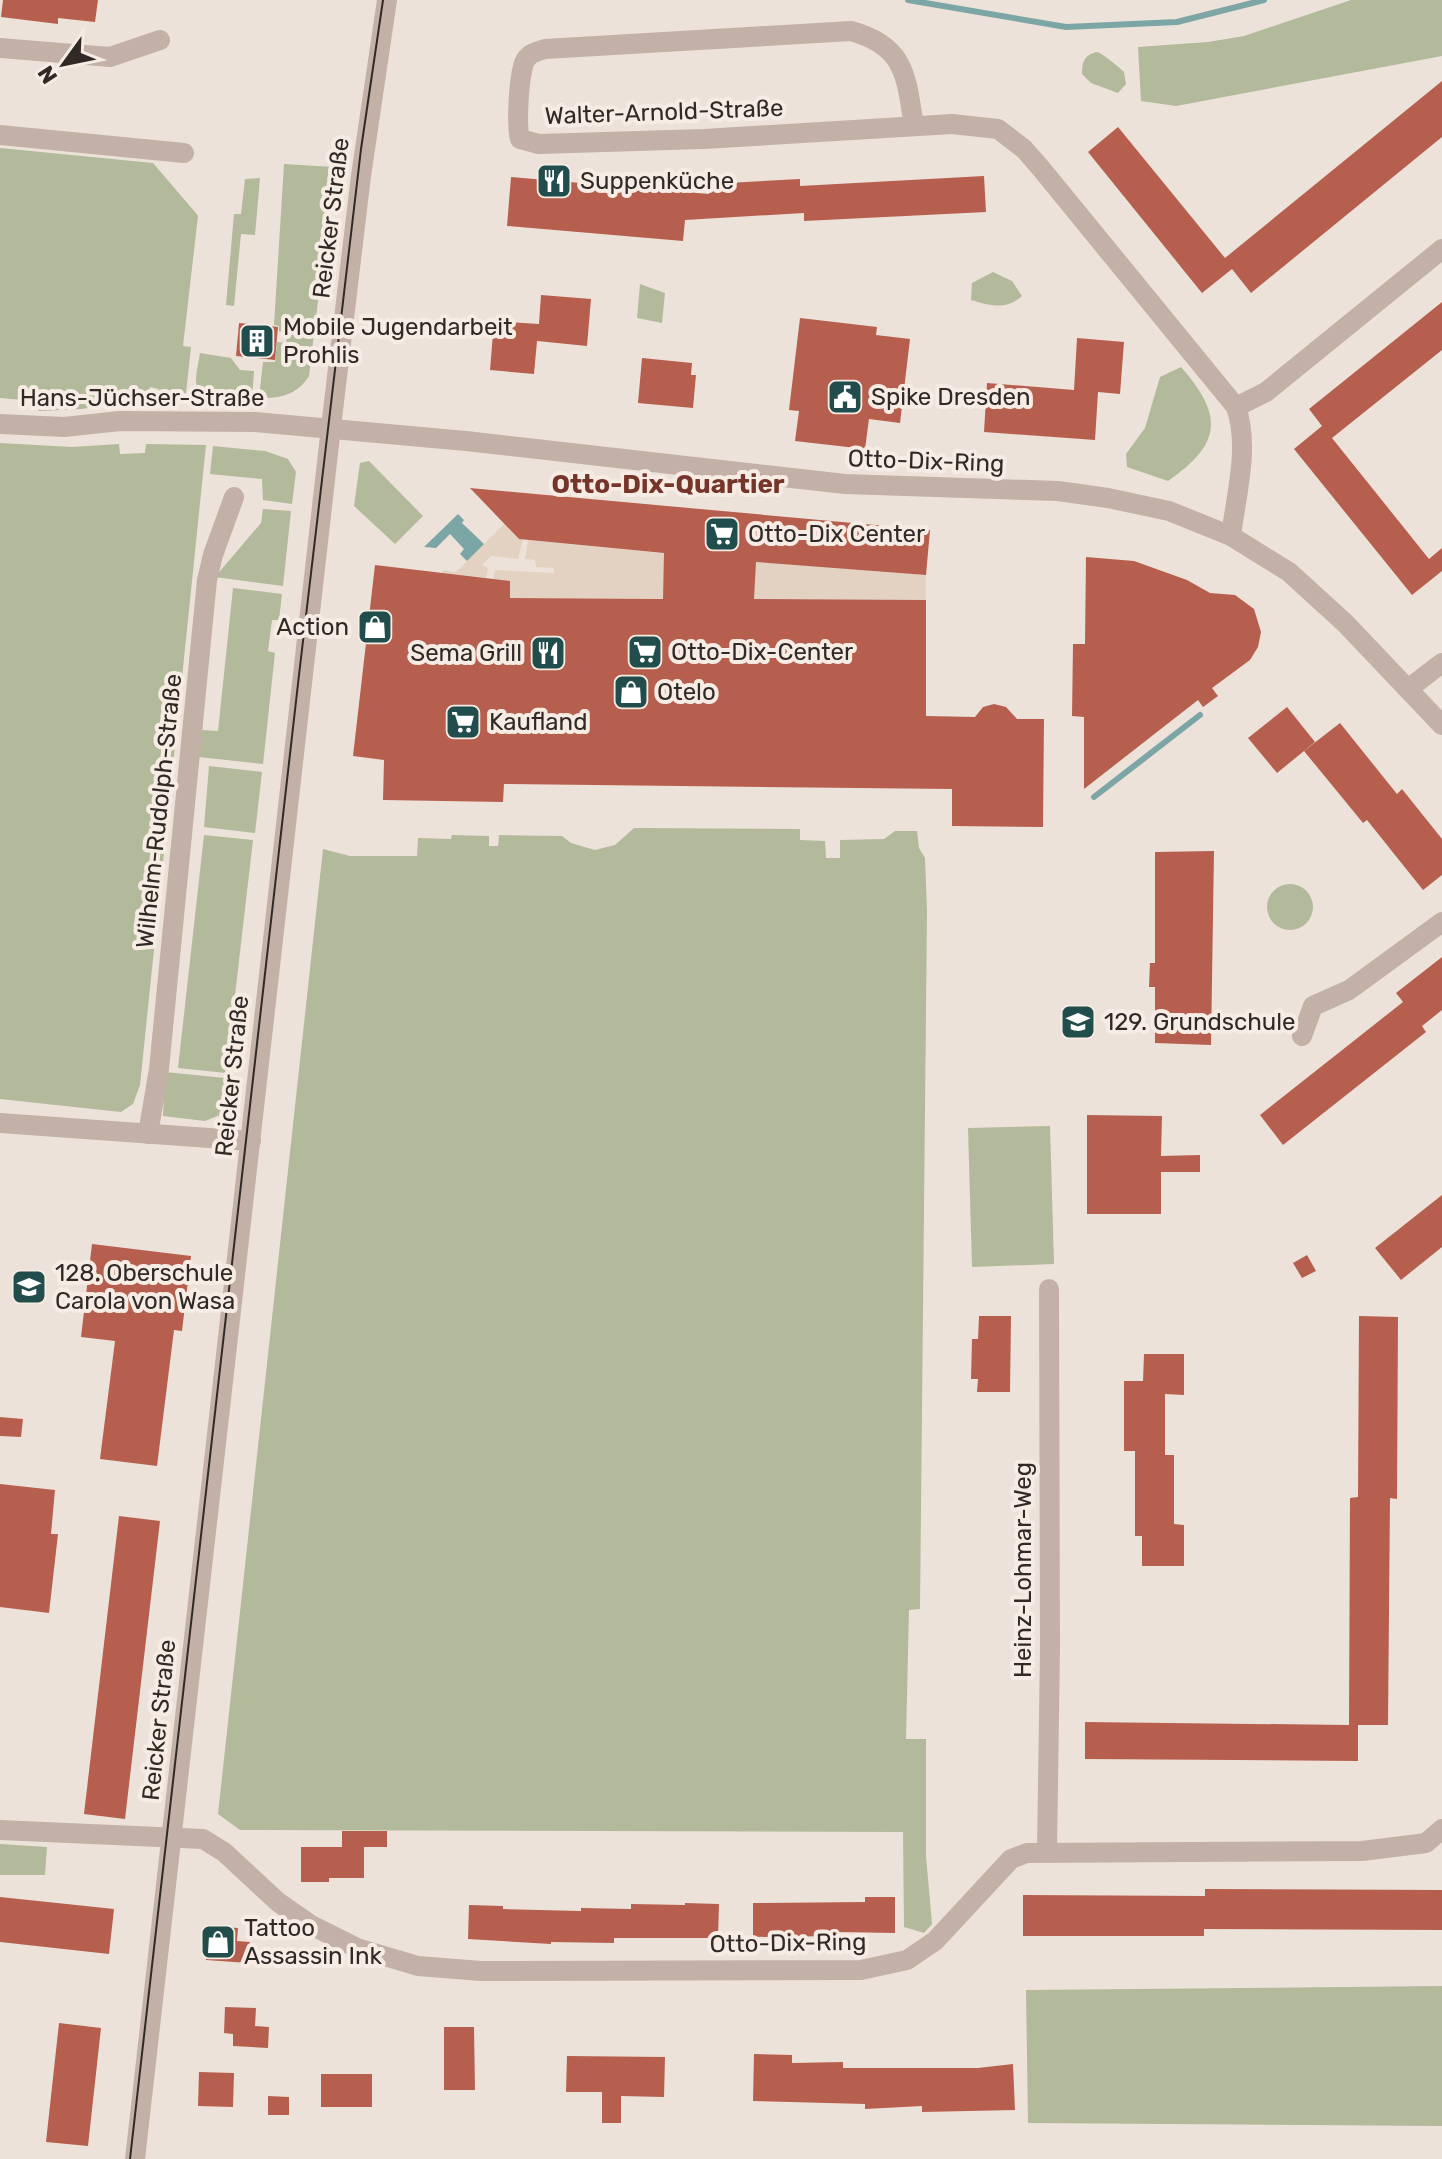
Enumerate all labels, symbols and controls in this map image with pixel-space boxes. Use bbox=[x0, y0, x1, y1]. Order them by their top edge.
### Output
north arrow bbox=[24, 24, 104, 104]
text: N bbox=[32, 61, 63, 89]
street label: Walter-Arnold-Straße bbox=[544, 94, 784, 130]
street label: Reicker Straße bbox=[307, 136, 355, 300]
restaurant icon: Suppenküche bbox=[535, 162, 573, 200]
place label: Suppenküche bbox=[580, 167, 734, 195]
place label: Mobile Jugendarbeit Prohlis bbox=[283, 313, 513, 369]
building icon: Mobile Jugendarbeit Prohlis bbox=[238, 322, 276, 360]
public building icon: Spike Dresden bbox=[826, 378, 864, 416]
place label: Spike Dresden bbox=[871, 383, 1031, 411]
street label: Hans-Jüchser-Straße bbox=[20, 384, 264, 412]
street label: Otto-Dix-Ring bbox=[847, 444, 1005, 478]
district label: Otto-Dix-Quartier bbox=[551, 469, 785, 500]
supermarket icon: Otto-Dix Center bbox=[703, 515, 741, 553]
place label: Otto-Dix Center bbox=[748, 520, 925, 548]
shop icon: Action bbox=[356, 608, 394, 646]
place label: Action bbox=[276, 613, 349, 641]
supermarket icon: Otto-Dix-Center bbox=[626, 633, 664, 671]
restaurant icon: Sema Grill bbox=[529, 634, 567, 672]
place label: Otto-Dix-Center bbox=[671, 638, 853, 666]
place label: Sema Grill bbox=[410, 639, 522, 667]
street label: Wilhelm-Rudolph-Straße bbox=[131, 672, 187, 950]
shop icon: Otelo bbox=[612, 673, 650, 711]
place label: Otelo bbox=[657, 678, 716, 706]
supermarket icon: Kaufland bbox=[444, 703, 482, 741]
place label: Kaufland bbox=[489, 708, 587, 736]
street label: Reicker Straße bbox=[210, 994, 254, 1158]
school or university icon: 129. Grundschule bbox=[1059, 1003, 1097, 1041]
place label: 129. Grundschule bbox=[1104, 1008, 1296, 1036]
place label: 128. Oberschule Carola von Wasa bbox=[55, 1259, 235, 1315]
school or university icon: 128. Oberschule Carola von Wasa bbox=[10, 1268, 48, 1306]
street label: Heinz-Lohmar-Weg bbox=[1009, 1462, 1037, 1678]
street label: Reicker Straße bbox=[137, 1638, 181, 1802]
place label: Tattoo Assassin Ink bbox=[244, 1914, 383, 1970]
shop icon: Tattoo Assassin Ink bbox=[199, 1923, 237, 1961]
street label: Otto-Dix-Ring bbox=[709, 1928, 867, 1958]

